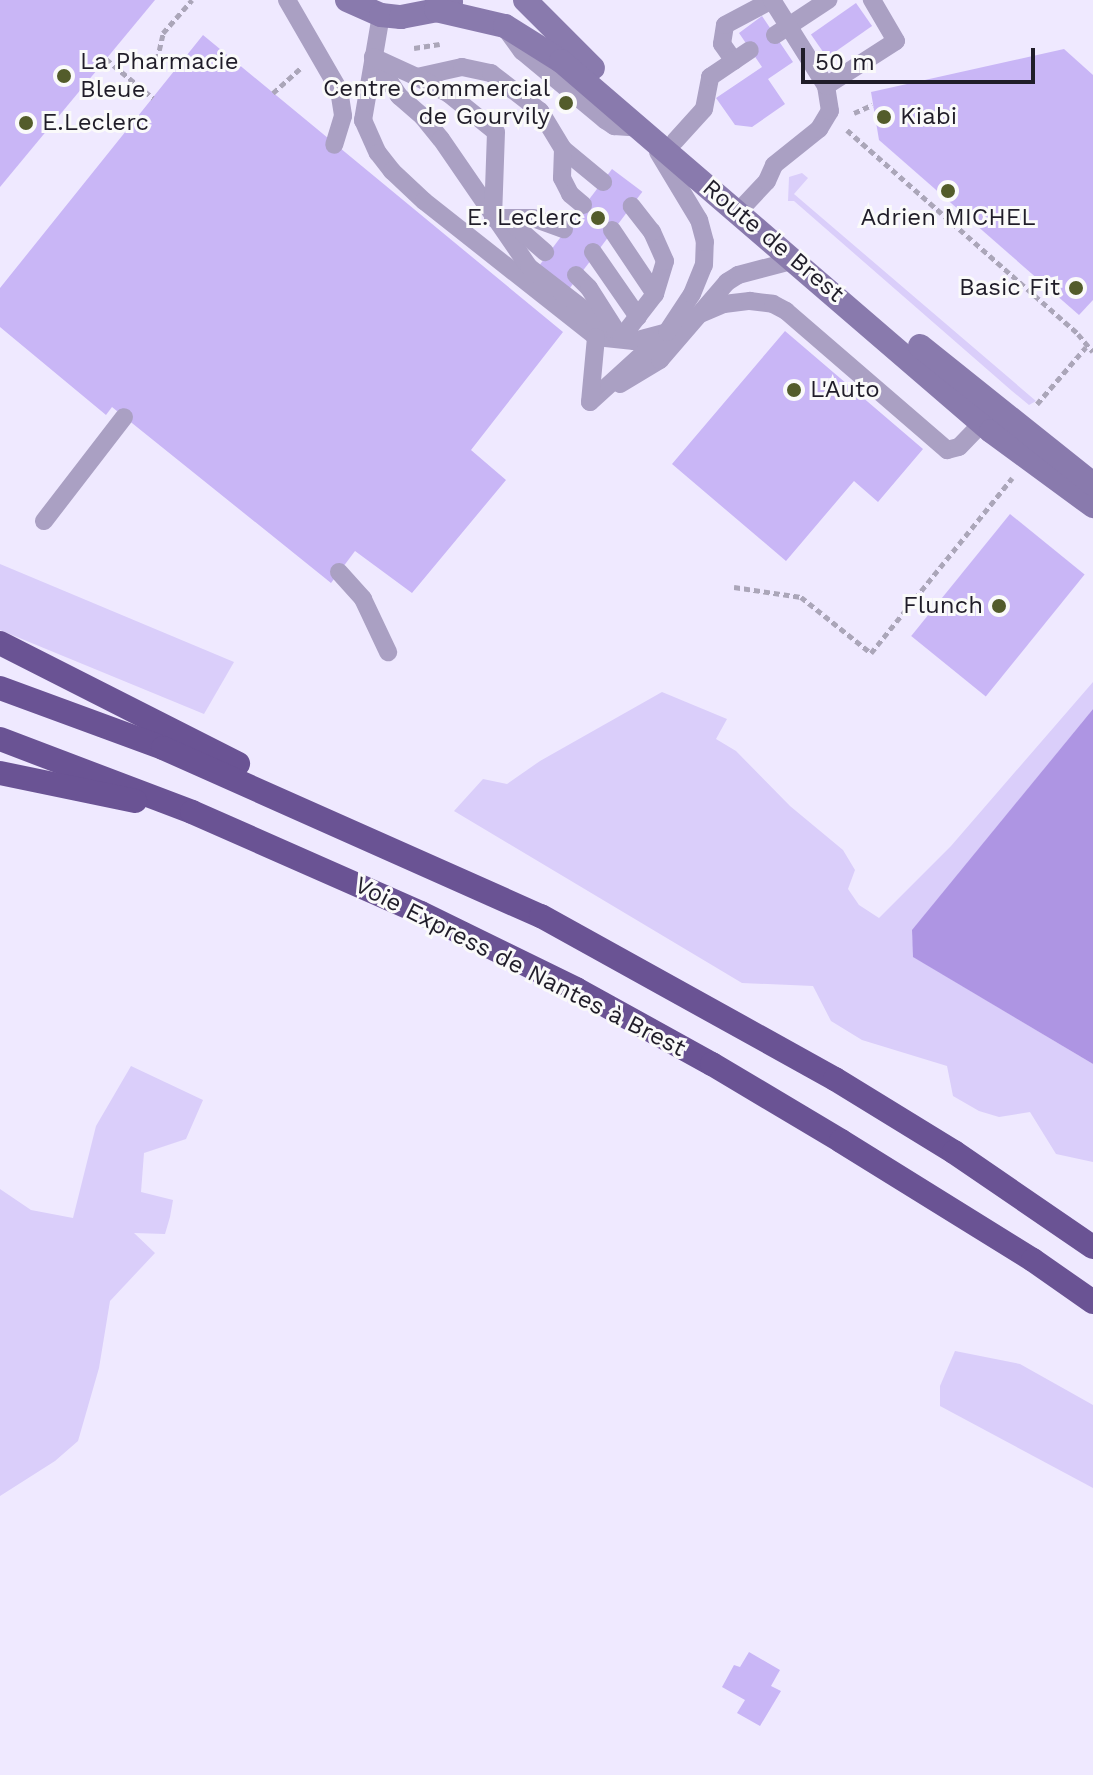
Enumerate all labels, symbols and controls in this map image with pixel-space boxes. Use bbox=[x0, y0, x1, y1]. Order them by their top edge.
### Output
scale bar bbox=[805, 32, 1039, 82]
place label: La Pharmacie Bleue bbox=[80, 48, 239, 104]
text: 50 m bbox=[815, 48, 875, 76]
marker: La Pharmacie Bleue bbox=[55, 67, 73, 85]
place label: Centre Commercial de Gourvily bbox=[323, 75, 550, 131]
marker: Centre Commercial de Gourvily bbox=[557, 94, 575, 112]
place label: Kiabi bbox=[900, 103, 957, 131]
marker: Kiabi bbox=[875, 108, 893, 126]
place label: E.Leclerc bbox=[42, 109, 149, 137]
marker: E.Leclerc bbox=[17, 114, 35, 132]
street label: Route de Brest bbox=[697, 174, 849, 308]
marker: Adrien MICHEL bbox=[939, 182, 957, 200]
place label: E. Leclerc bbox=[467, 204, 582, 232]
place label: Adrien MICHEL bbox=[860, 204, 1036, 232]
marker: E. Leclerc bbox=[589, 209, 607, 227]
place label: Basic Fit bbox=[959, 274, 1060, 302]
marker: Basic Fit bbox=[1067, 279, 1085, 297]
place label: L'Auto bbox=[810, 376, 880, 404]
marker: L'Auto bbox=[785, 381, 803, 399]
place label: Flunch bbox=[903, 592, 983, 620]
marker: Flunch bbox=[990, 597, 1008, 615]
street label: Voie Express de Nantes à Brest bbox=[349, 871, 691, 1063]

